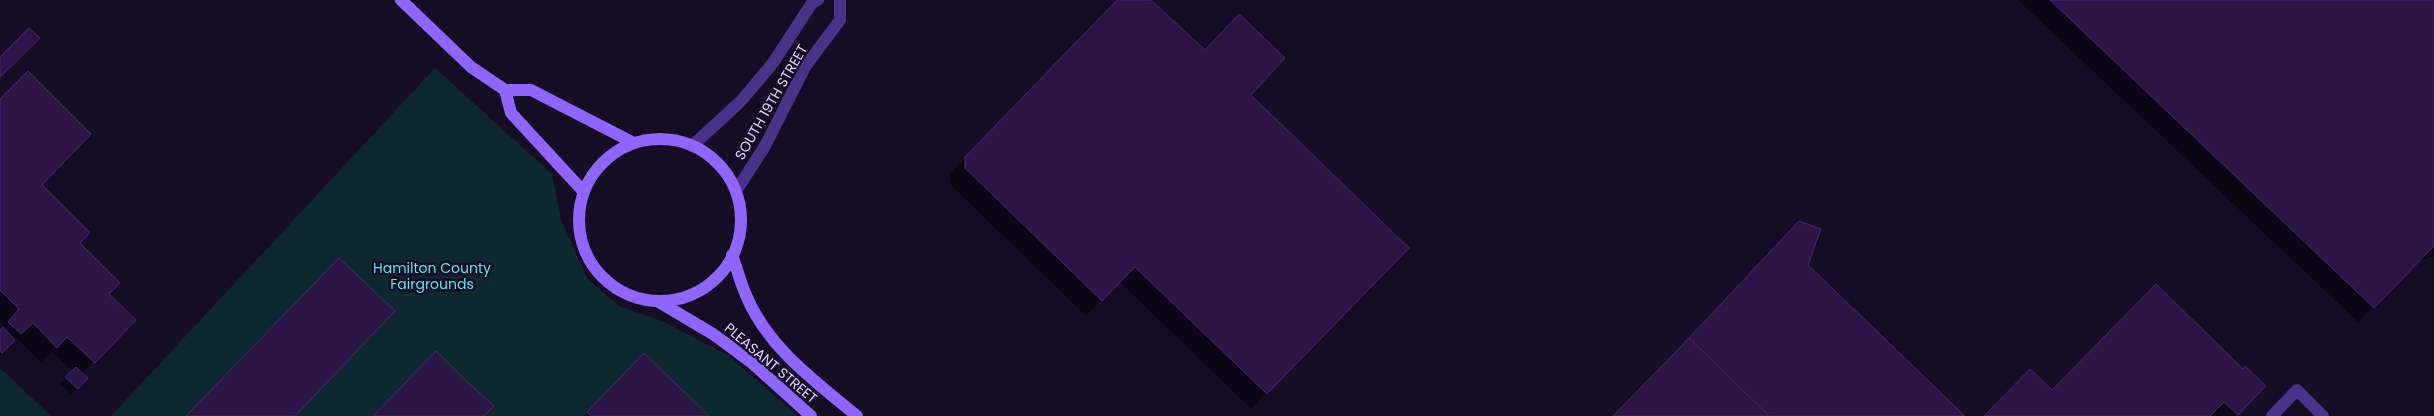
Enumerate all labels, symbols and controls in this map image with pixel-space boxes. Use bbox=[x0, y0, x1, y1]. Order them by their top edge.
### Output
street label: SOUTH 19TH STREET bbox=[730, 40, 812, 163]
park label: Hamilton County Fairgrounds bbox=[373, 258, 491, 294]
street label: PLEASANT STREET bbox=[720, 318, 822, 408]

